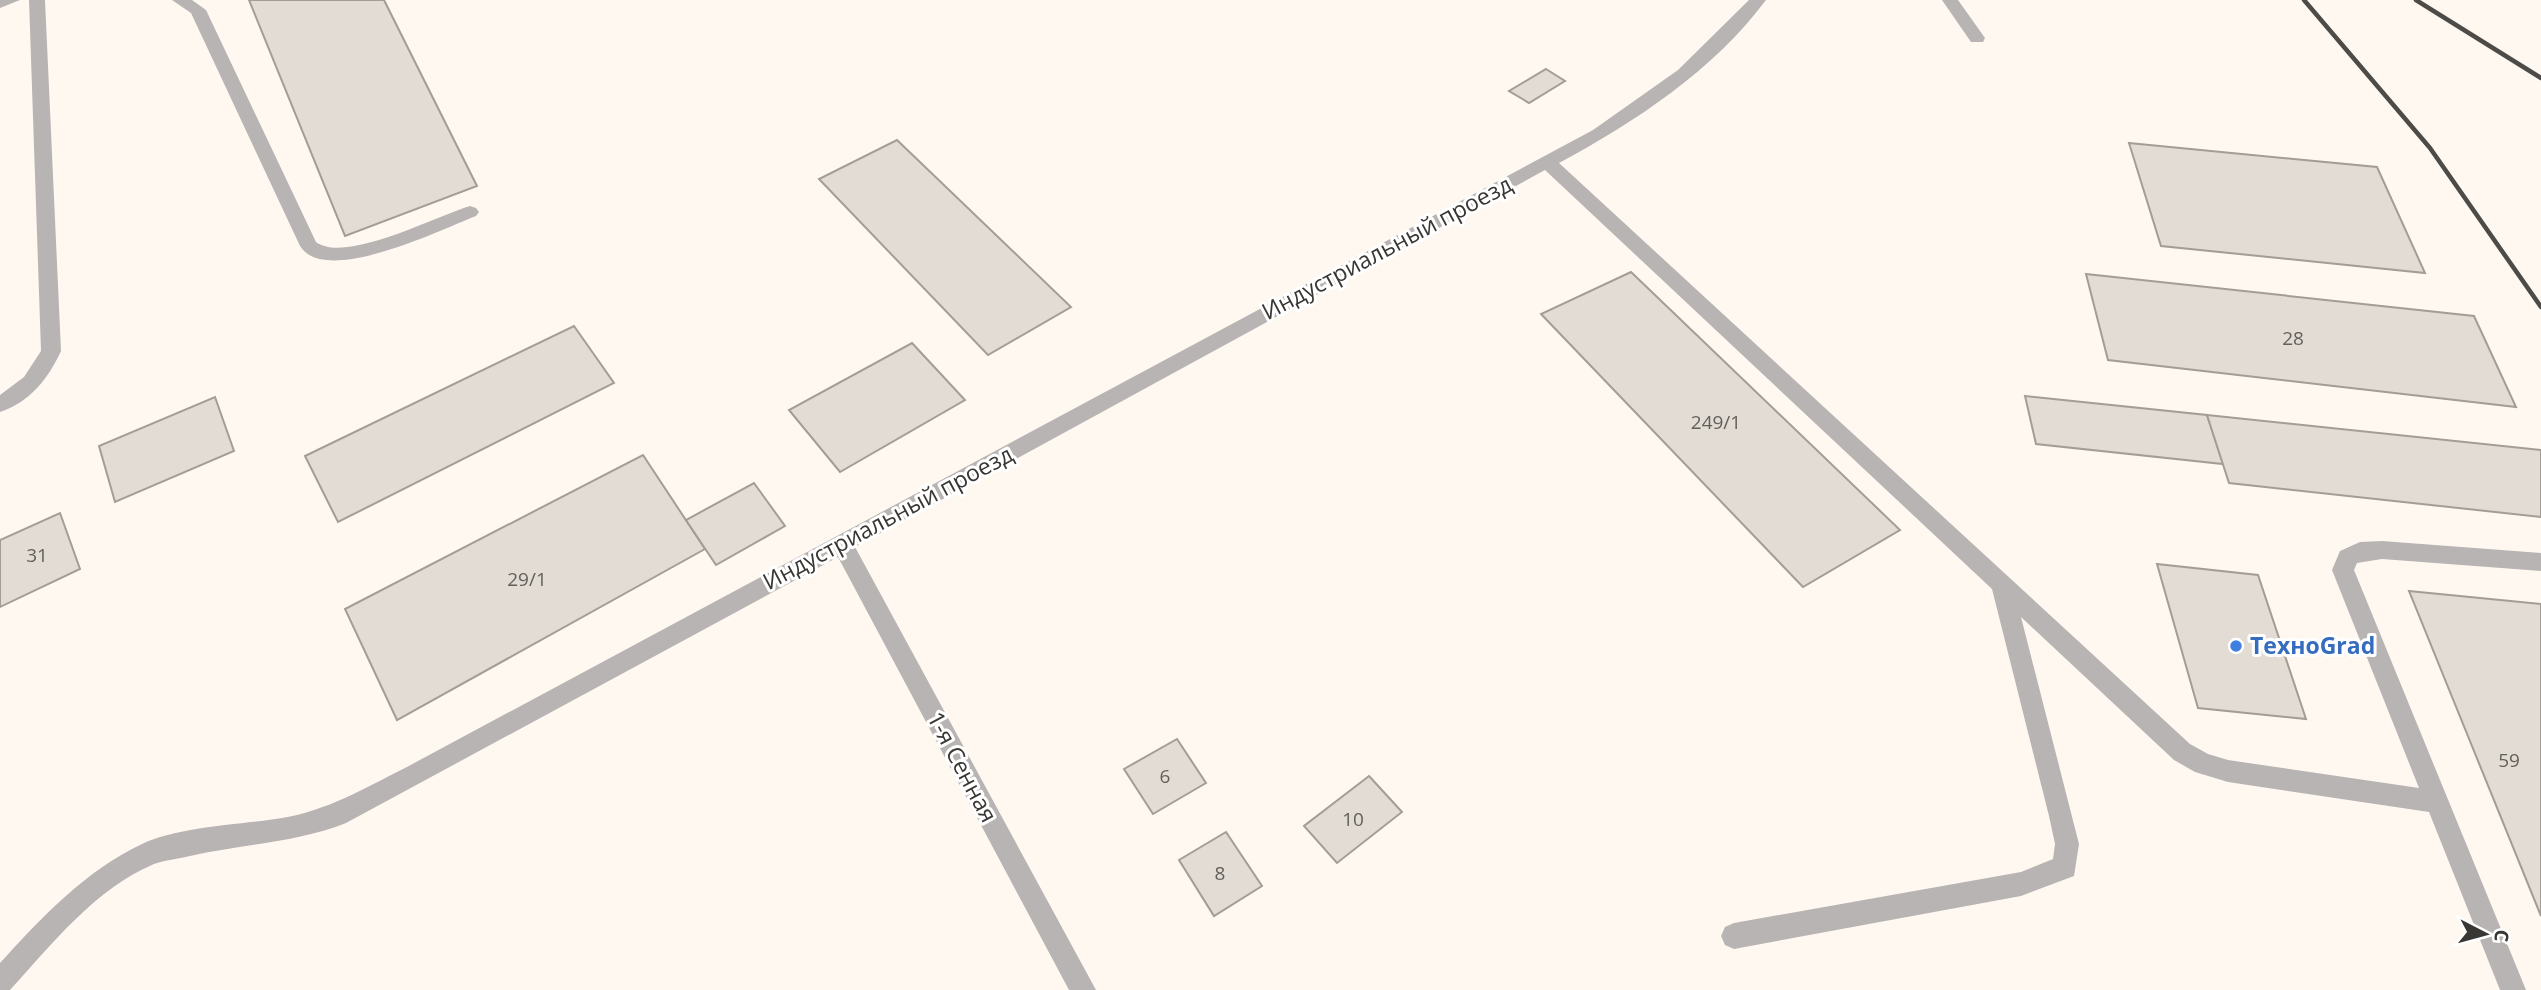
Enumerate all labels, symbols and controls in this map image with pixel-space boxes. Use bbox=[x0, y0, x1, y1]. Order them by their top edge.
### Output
street label: Индустриальный проезд bbox=[1256, 167, 1517, 327]
house number: 28 bbox=[2282, 325, 2304, 351]
house number: 249/1 bbox=[1691, 409, 1741, 435]
street label: Индустриальный проезд bbox=[757, 437, 1018, 597]
house number: 31 bbox=[26, 542, 48, 568]
house number: 29/1 bbox=[507, 566, 547, 592]
place label: ТехноGrad bbox=[2250, 629, 2375, 661]
marker: ТехноGrad bbox=[2228, 638, 2244, 654]
street label: 1-я Сенная bbox=[920, 705, 1005, 828]
house number: 59 bbox=[2498, 747, 2520, 773]
house number: 6 bbox=[1160, 763, 1170, 789]
house number: 10 bbox=[1342, 806, 1364, 832]
house number: 8 bbox=[1215, 860, 1225, 886]
north arrow bbox=[2450, 899, 2520, 969]
text: С bbox=[2488, 928, 2515, 943]

